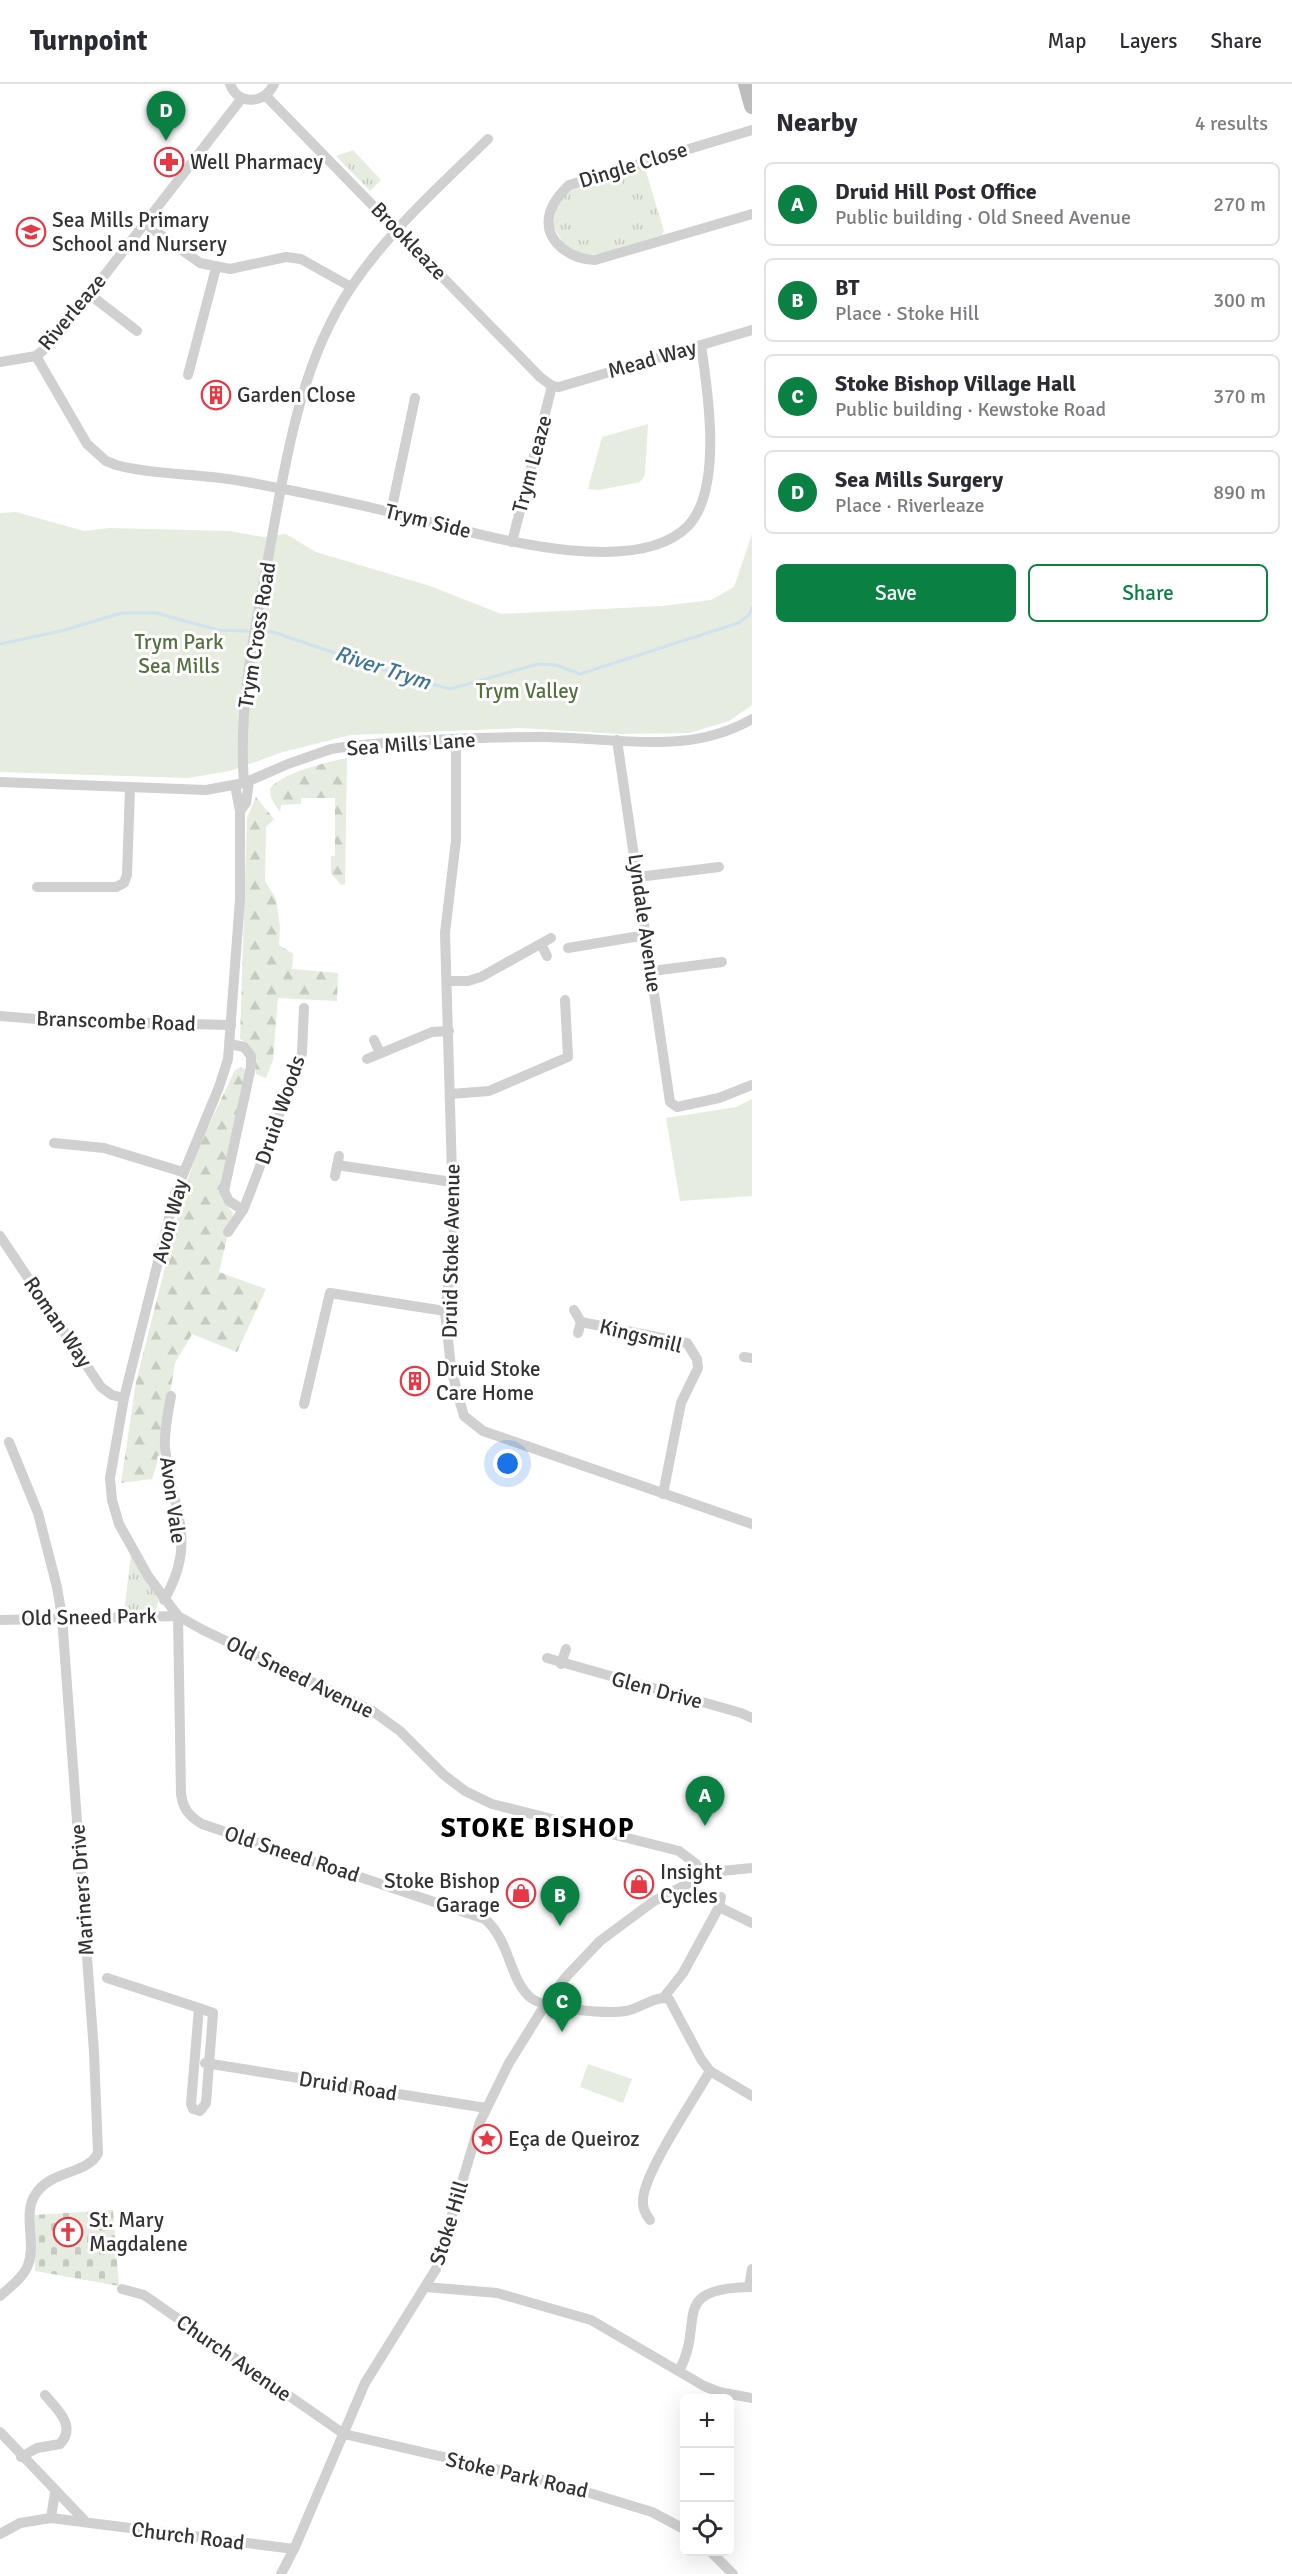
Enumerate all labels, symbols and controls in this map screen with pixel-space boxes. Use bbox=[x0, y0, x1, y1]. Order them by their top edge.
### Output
text: Turnpoint bbox=[30, 24, 147, 58]
text: Map bbox=[1048, 28, 1086, 54]
text: Layers bbox=[1119, 28, 1177, 54]
text: Share bbox=[1210, 28, 1262, 54]
pin: D bbox=[146, 92, 186, 141]
text: Nearby bbox=[776, 107, 857, 139]
text: 4 results bbox=[1195, 111, 1268, 136]
street label: Dingle Close bbox=[576, 136, 690, 194]
pharmacy icon: Well Pharmacy bbox=[153, 146, 185, 178]
place label: Well Pharmacy bbox=[190, 149, 323, 175]
text: Druid Hill Post Office bbox=[835, 178, 1037, 205]
text: A bbox=[791, 192, 804, 217]
text: 270 m bbox=[1213, 192, 1266, 217]
street label: Brookleaze bbox=[365, 197, 453, 285]
text: Public building · Old Sneed Avenue bbox=[835, 205, 1131, 230]
place label: Sea Mills Primary School and Nursery bbox=[52, 207, 227, 257]
school or university icon: Sea Mills Primary School and Nursery bbox=[15, 216, 47, 248]
street label: Riverleaze bbox=[32, 268, 112, 356]
text: BT bbox=[835, 274, 859, 301]
text: B bbox=[791, 288, 804, 313]
text: 300 m bbox=[1213, 288, 1266, 313]
text: Place · Stoke Hill bbox=[835, 301, 979, 326]
street label: Mead Way bbox=[605, 334, 700, 384]
text: Stoke Bishop Village Hall bbox=[835, 370, 1076, 397]
building icon: Garden Close bbox=[200, 379, 232, 411]
place label: Garden Close bbox=[237, 382, 356, 408]
text: C bbox=[791, 384, 804, 409]
text: 370 m bbox=[1213, 384, 1266, 409]
text: Public building · Kewstoke Road bbox=[835, 397, 1106, 422]
street label: Trym Leaze bbox=[507, 412, 557, 516]
text: Sea Mills Surgery bbox=[835, 466, 1003, 493]
text: D bbox=[791, 480, 804, 505]
text: 890 m bbox=[1213, 480, 1266, 505]
text: Place · Riverleaze bbox=[835, 493, 984, 518]
street label: Trym Side bbox=[382, 498, 474, 544]
street label: Trym Cross Road bbox=[233, 560, 281, 710]
button: Save bbox=[776, 564, 1016, 622]
button: Share bbox=[1028, 564, 1268, 622]
park label: Trym Park Sea Mills bbox=[134, 629, 224, 679]
water label: River Trym bbox=[332, 639, 435, 696]
park label: Trym Valley bbox=[476, 678, 578, 704]
street label: Sea Mills Lane bbox=[346, 727, 476, 761]
street label: Lyndale Avenue bbox=[622, 852, 668, 994]
street label: Branscombe Road bbox=[36, 1005, 196, 1037]
street label: Druid Woods bbox=[249, 1052, 311, 1168]
street label: Druid Stoke Avenue bbox=[436, 1163, 466, 1339]
street label: Avon Way bbox=[146, 1176, 194, 1266]
street label: Roman Way bbox=[18, 1272, 98, 1373]
street label: Kingsmill bbox=[597, 1313, 685, 1359]
place label: Druid Stoke Care Home bbox=[436, 1356, 541, 1406]
building icon: Druid Stoke Care Home bbox=[399, 1365, 431, 1397]
your location bbox=[493, 1449, 522, 1478]
street label: Avon Vale bbox=[154, 1455, 192, 1545]
street label: Old Sneed Park bbox=[21, 1603, 158, 1631]
street label: Old Sneed Avenue bbox=[222, 1630, 378, 1724]
street label: Glen Drive bbox=[609, 1665, 705, 1715]
pin: A bbox=[686, 1776, 724, 1826]
district label: STOKE BISHOP bbox=[441, 1812, 635, 1845]
street label: Old Sneed Road bbox=[221, 1820, 363, 1888]
street label: Mariners Drive bbox=[64, 1823, 100, 1957]
place label: Insight Cycles bbox=[660, 1859, 722, 1909]
place label: Stoke Bishop Garage bbox=[384, 1868, 500, 1918]
shop icon: Insight Cycles bbox=[623, 1868, 655, 1900]
pin: B bbox=[540, 1876, 580, 1926]
shop icon: Stoke Bishop Garage bbox=[505, 1877, 537, 1909]
pin: C bbox=[542, 1982, 582, 2032]
street label: Druid Road bbox=[297, 2065, 399, 2107]
place icon: Eça de Queiroz bbox=[471, 2123, 503, 2155]
place label: Eça de Queiroz bbox=[508, 2126, 640, 2152]
street label: Stoke Hill bbox=[424, 2178, 474, 2268]
place label: St. Mary Magdalene bbox=[89, 2207, 188, 2257]
church icon: St. Mary Magdalene bbox=[52, 2216, 84, 2248]
street label: Church Avenue bbox=[171, 2309, 297, 2407]
map controls bbox=[680, 2394, 734, 2556]
button: + bbox=[680, 2394, 734, 2448]
street label: Stoke Park Road bbox=[443, 2446, 591, 2504]
button: − bbox=[680, 2448, 734, 2502]
button: locate bbox=[680, 2502, 734, 2556]
street label: Church Road bbox=[130, 2516, 246, 2556]

